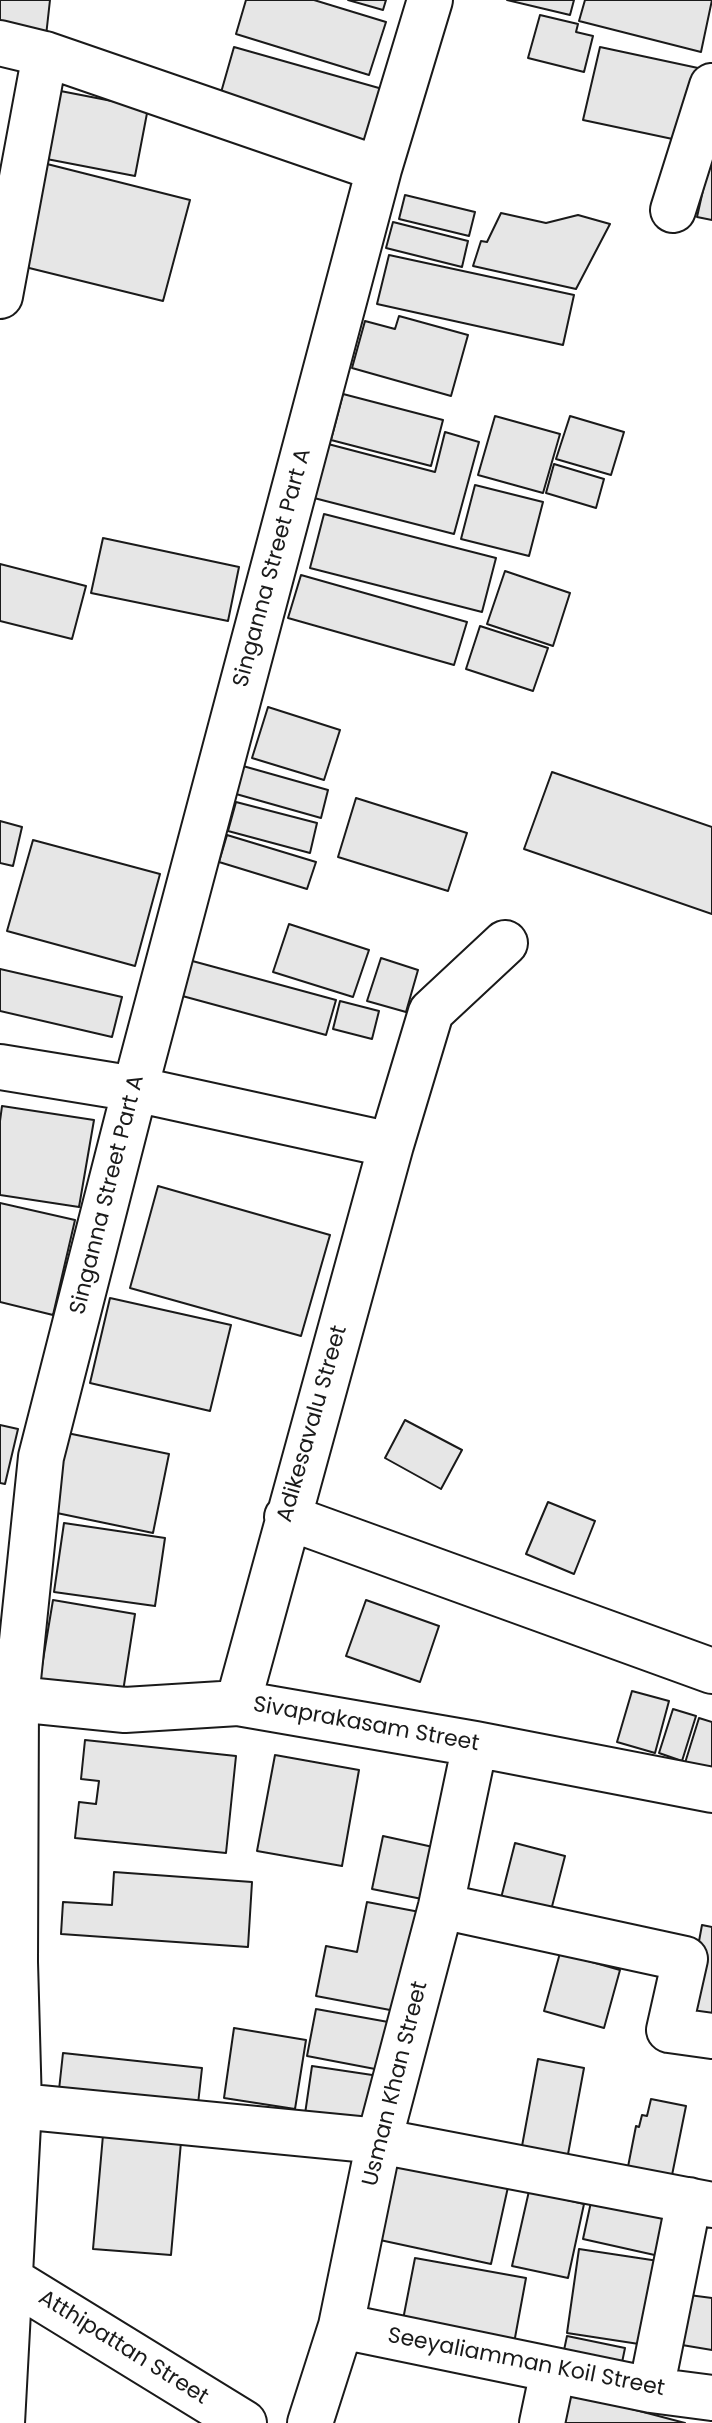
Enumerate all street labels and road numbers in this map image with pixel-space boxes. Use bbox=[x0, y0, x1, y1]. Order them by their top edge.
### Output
street label: Singanna Street Part A bbox=[228, 446, 318, 690]
street label: Singanna Street Part A bbox=[65, 1073, 151, 1317]
street label: Adikesavalu Street bbox=[272, 1323, 354, 1525]
street label: Sivaprakasam Street bbox=[251, 1692, 481, 1758]
street label: Usman Khan Street bbox=[358, 1979, 434, 2189]
street label: Atthipattan Street bbox=[33, 2285, 213, 2411]
street label: Seeyaliamman Koil Street bbox=[385, 2323, 667, 2403]

